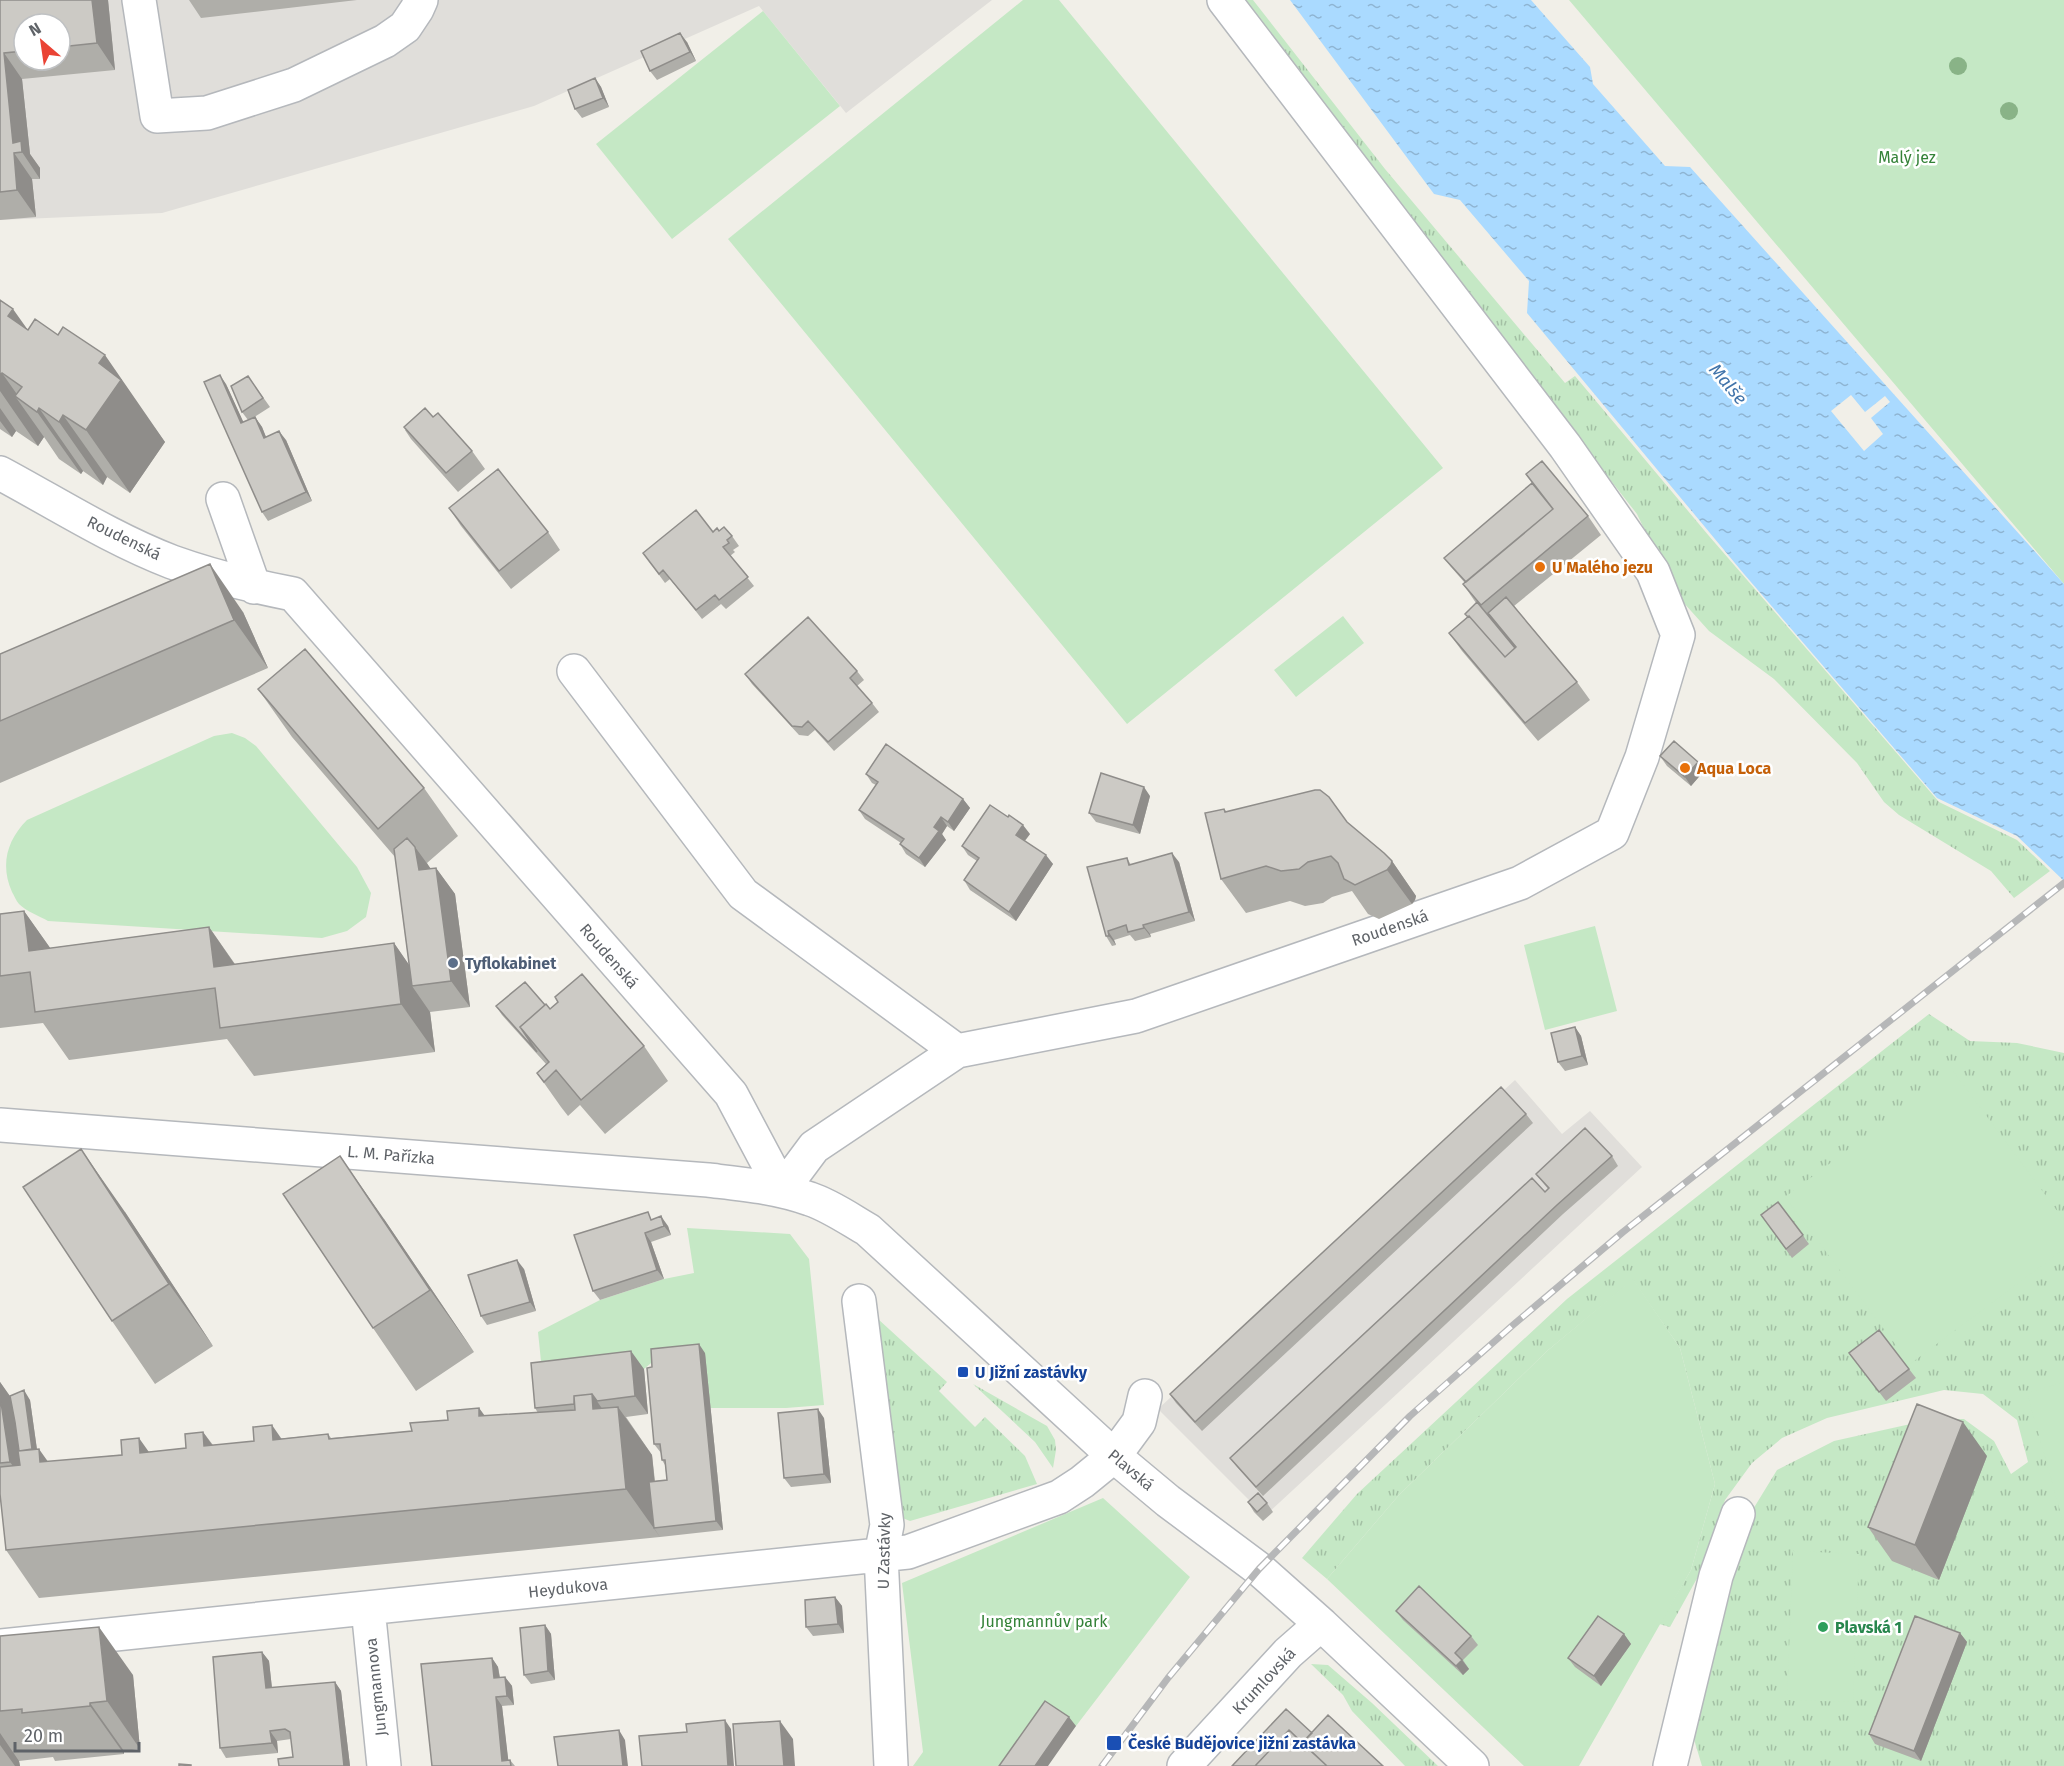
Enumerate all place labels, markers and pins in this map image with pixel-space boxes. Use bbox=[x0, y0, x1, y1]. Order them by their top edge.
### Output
place label: U Malého jezu bbox=[1552, 558, 1653, 577]
marker: U Malého jezu bbox=[1533, 560, 1547, 574]
place label: Aqua Loca bbox=[1696, 759, 1771, 778]
marker: Aqua Loca bbox=[1678, 761, 1692, 775]
place label: Tyflokabinet bbox=[465, 954, 557, 973]
marker: Tyflokabinet bbox=[446, 956, 460, 970]
place label: U Jižní zastávky bbox=[975, 1363, 1088, 1382]
marker: U Jižní zastávky bbox=[956, 1365, 970, 1379]
place label: Plavská 1 bbox=[1835, 1618, 1902, 1637]
marker: Plavská 1 bbox=[1816, 1620, 1830, 1634]
place label: České Budějovice jižní zastávka bbox=[1128, 1733, 1356, 1753]
marker: České Budějovice jižní zastávka bbox=[1105, 1734, 1123, 1752]

